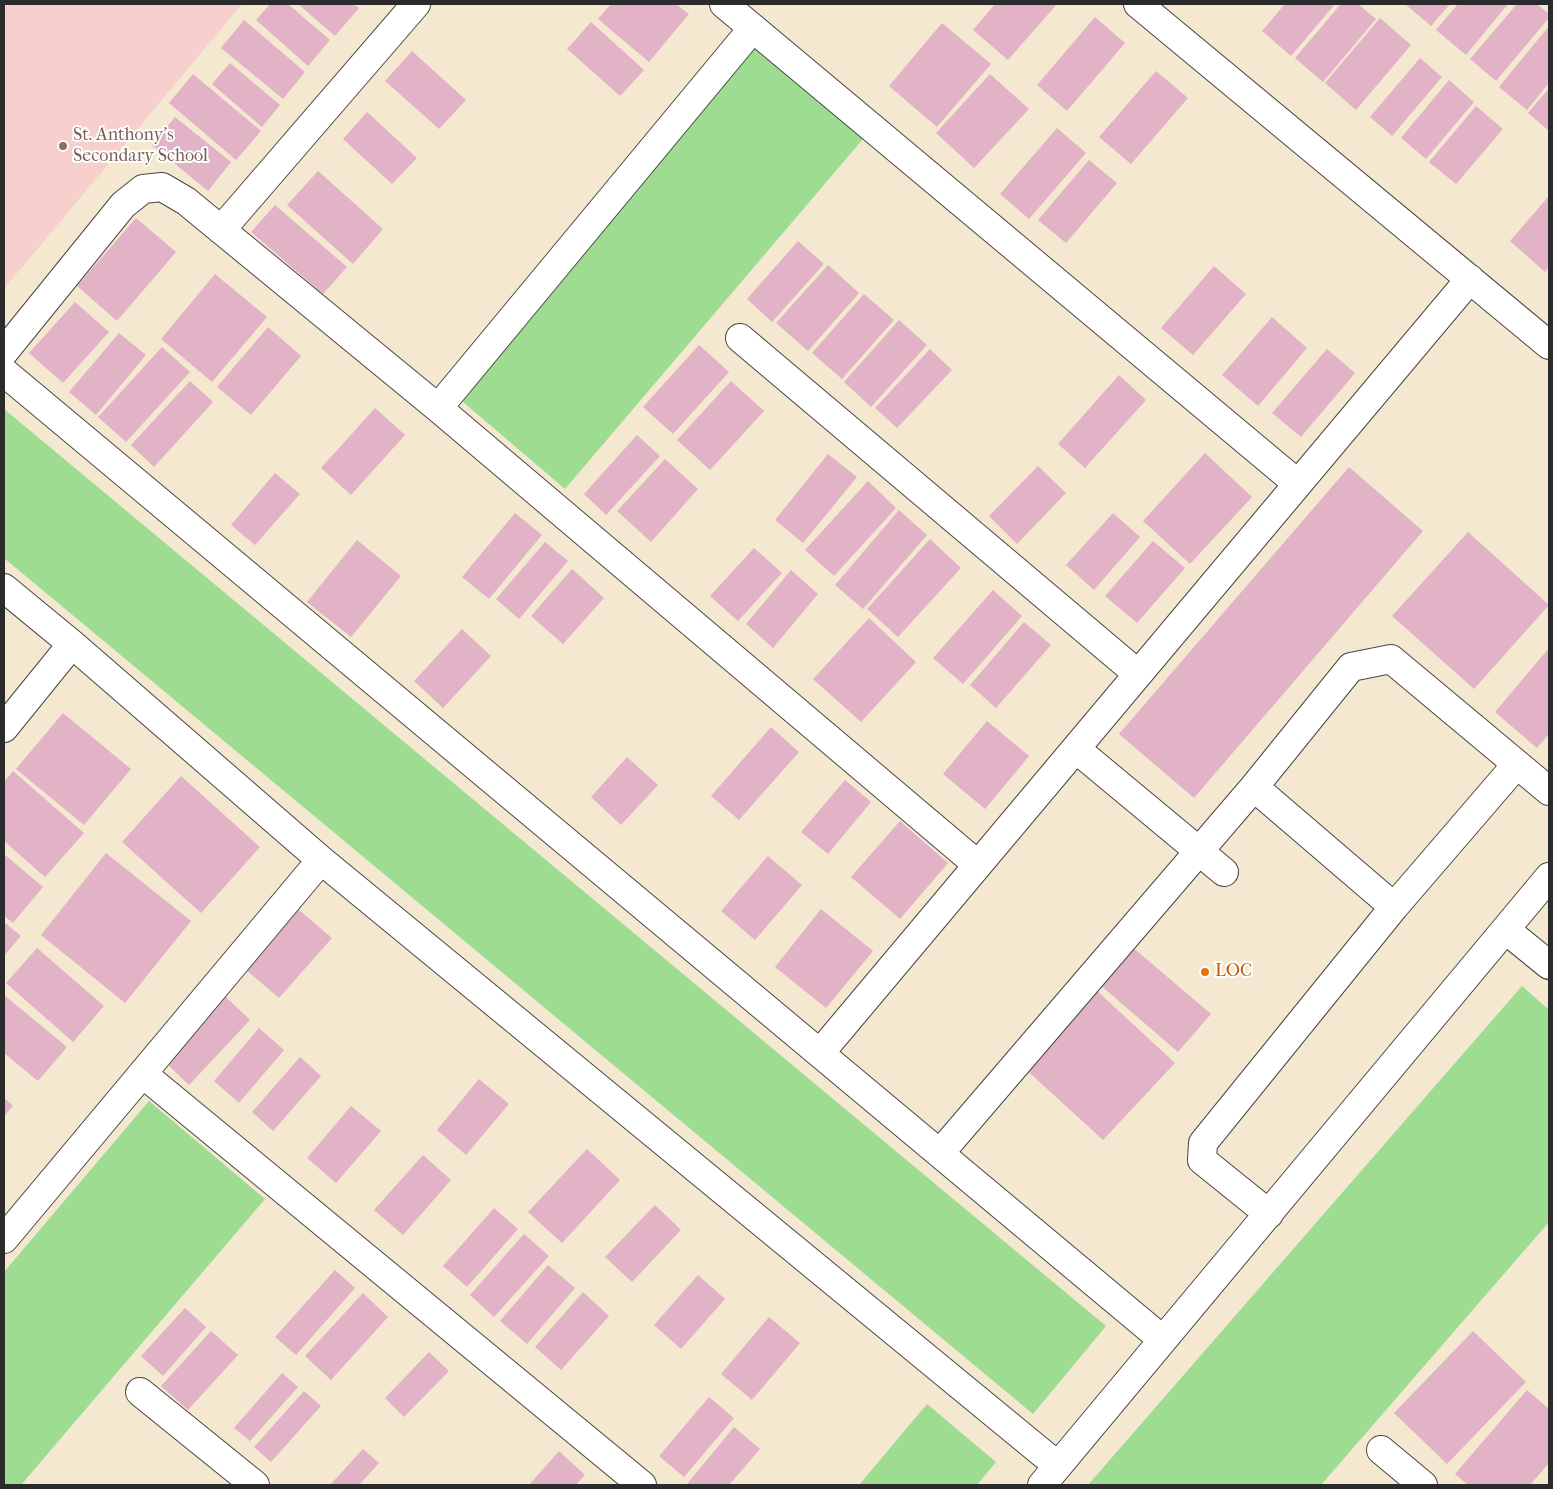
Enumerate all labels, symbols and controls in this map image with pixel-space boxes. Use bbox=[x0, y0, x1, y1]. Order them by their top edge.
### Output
place label: St. Anthony's Secondary School bbox=[73, 125, 208, 168]
marker: St. Anthony's Secondary School bbox=[57, 140, 69, 152]
place label: LOC bbox=[1215, 961, 1252, 983]
marker: LOC bbox=[1199, 966, 1211, 978]

